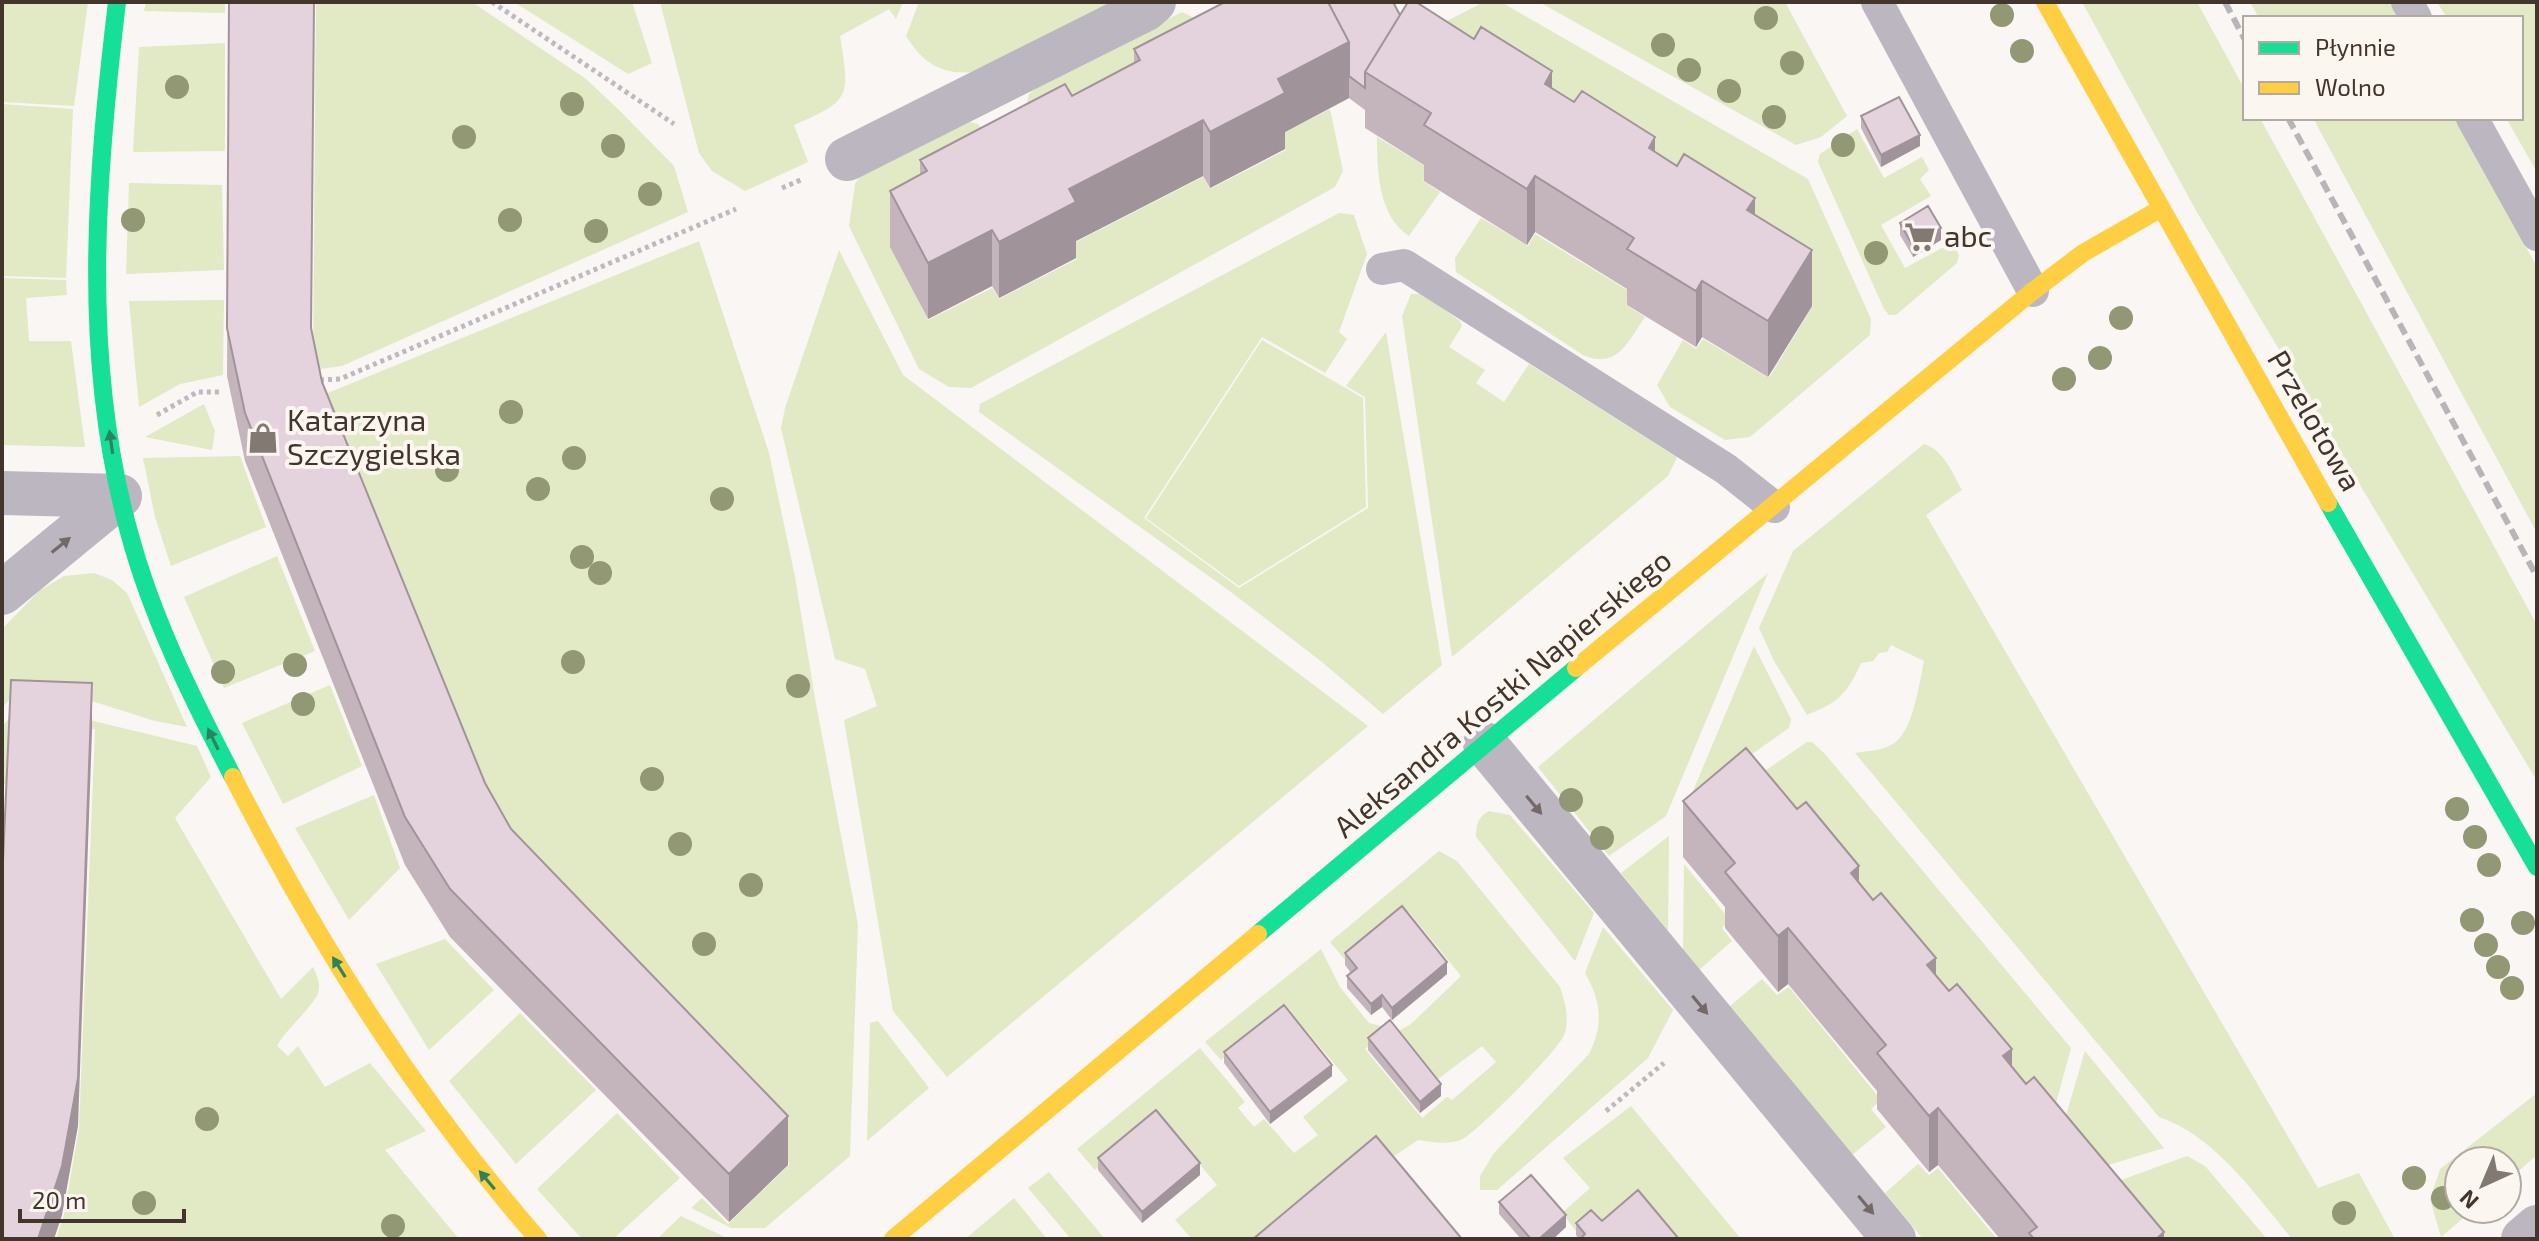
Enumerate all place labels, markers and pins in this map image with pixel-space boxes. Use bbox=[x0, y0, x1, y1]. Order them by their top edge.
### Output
place label: abc bbox=[1944, 217, 1992, 253]
supermarket icon: abc bbox=[1903, 220, 1937, 254]
place label: Katarzyna Szczygielska bbox=[287, 401, 461, 471]
shop icon: Katarzyna Szczygielska bbox=[246, 421, 280, 455]

